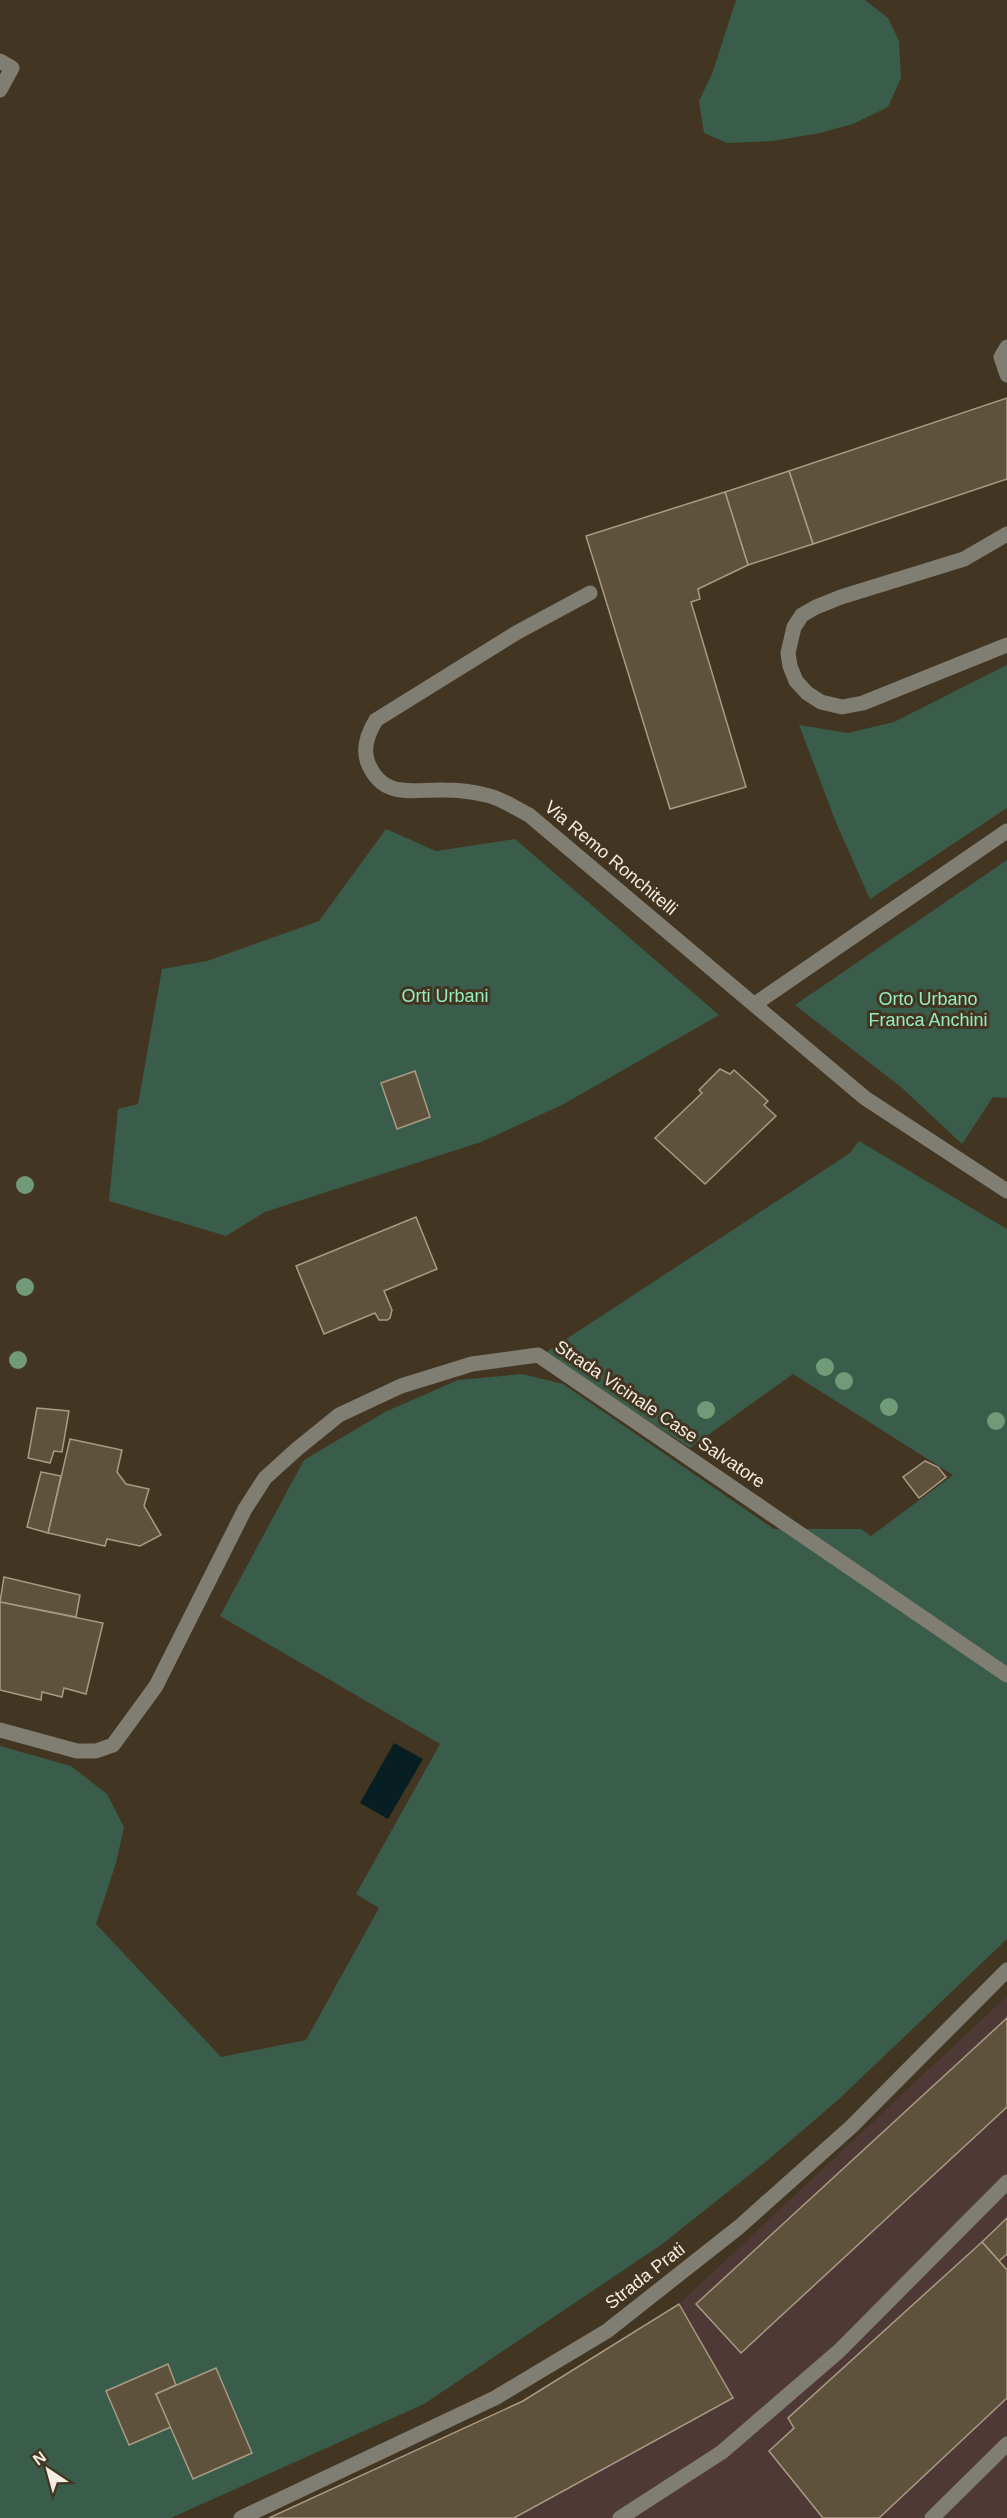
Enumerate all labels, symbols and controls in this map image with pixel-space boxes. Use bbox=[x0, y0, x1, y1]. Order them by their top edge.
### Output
street label: Via Remo Ronchitelli bbox=[541, 797, 681, 919]
park label: Orti Urbani bbox=[401, 986, 489, 1006]
park label: Orto Urbano Franca Anchini bbox=[868, 989, 988, 1030]
street label: Strada Vicinale Case Salvatore bbox=[551, 1336, 769, 1492]
street label: Strada Prati bbox=[601, 2239, 689, 2313]
north arrow bbox=[18, 2440, 78, 2500]
text: N bbox=[30, 2448, 49, 2469]

